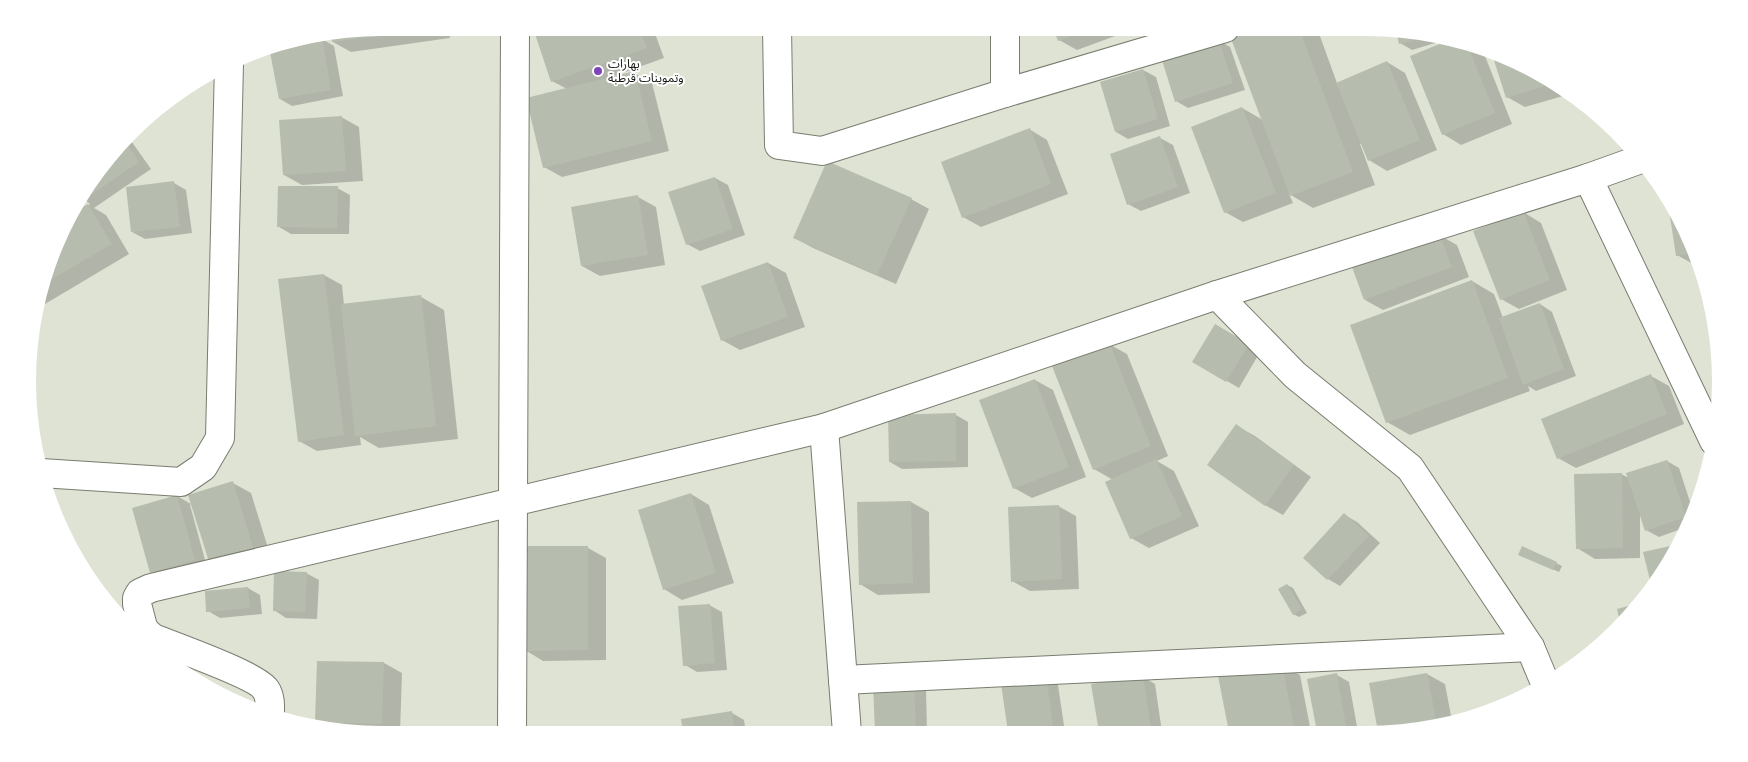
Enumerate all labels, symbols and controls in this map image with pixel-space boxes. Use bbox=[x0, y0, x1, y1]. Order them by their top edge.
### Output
place label: بهارات وتموينات قرطبة bbox=[608, 55, 684, 86]
marker: بهارات وتموينات قرطبة bbox=[592, 65, 604, 77]

